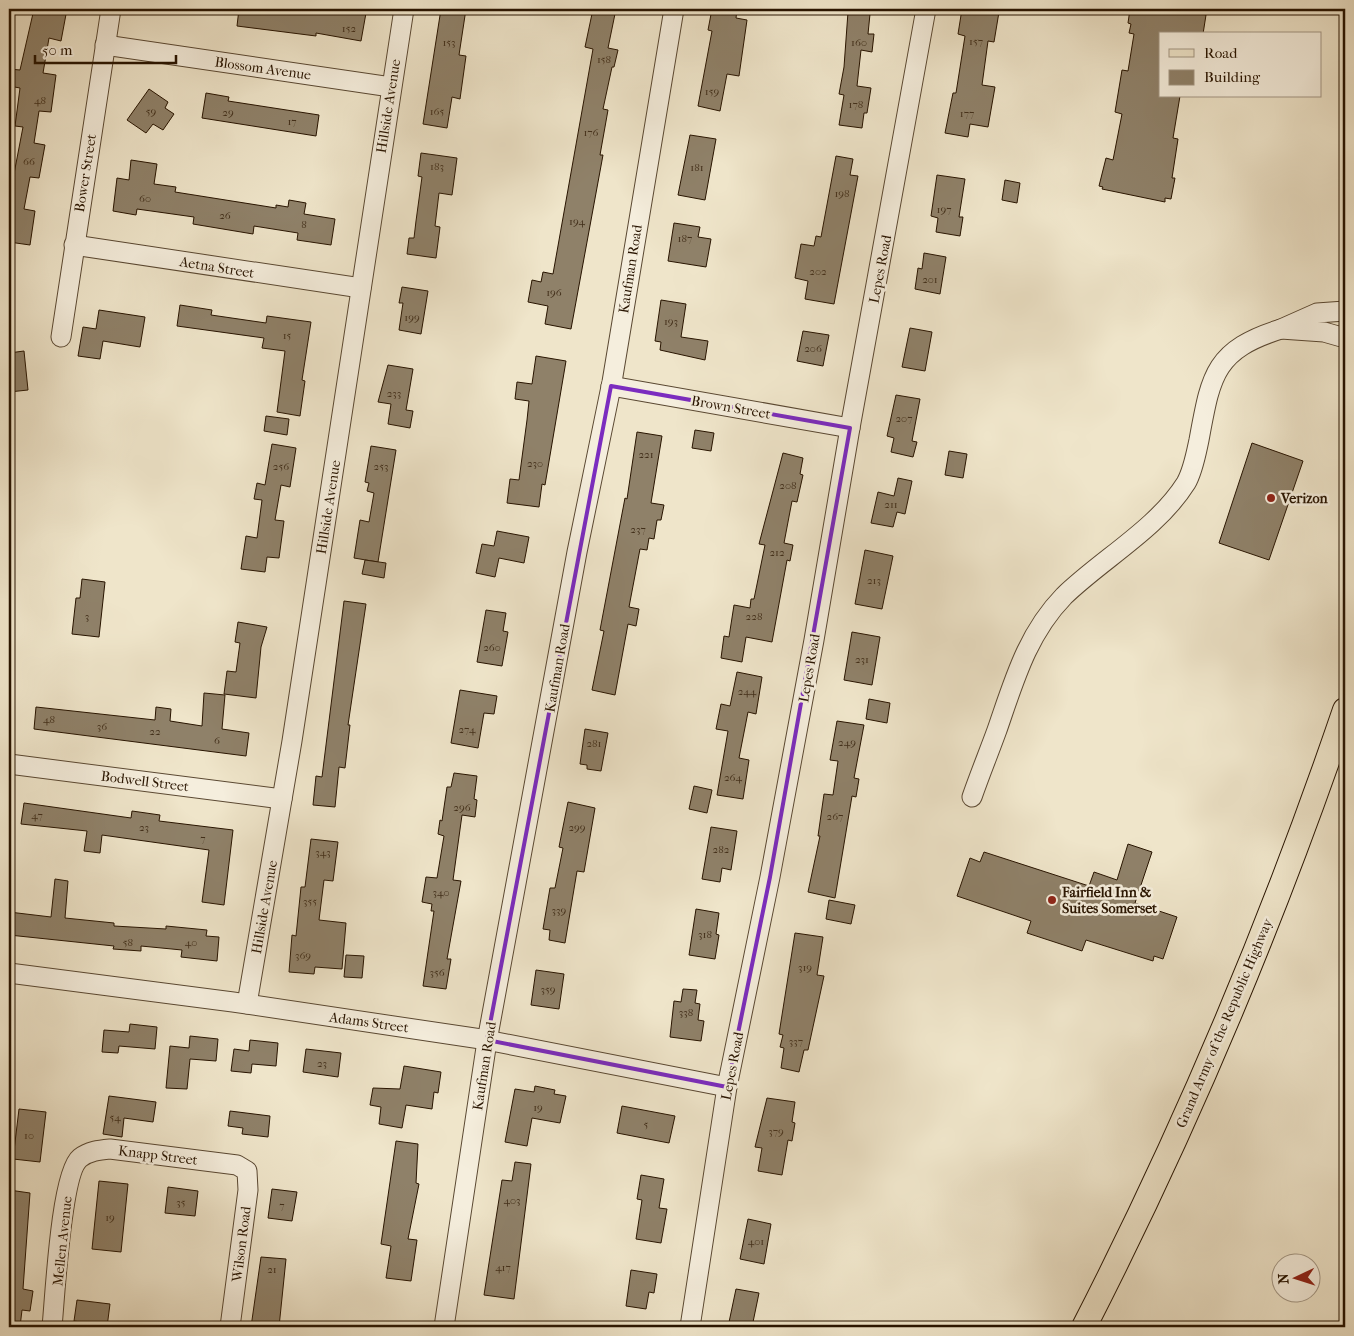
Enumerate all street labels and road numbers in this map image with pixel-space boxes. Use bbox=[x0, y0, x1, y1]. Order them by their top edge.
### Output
street label: Blossom Avenue bbox=[214, 53, 312, 84]
street label: Hillside Avenue bbox=[373, 58, 404, 154]
street label: Bower Street bbox=[71, 133, 100, 213]
street label: Kaufman Road bbox=[615, 223, 646, 315]
street label: Lepes Road bbox=[866, 233, 896, 305]
street label: Aetna Street bbox=[177, 253, 256, 282]
street label: Brown Street bbox=[690, 392, 772, 423]
street label: Hillside Avenue bbox=[313, 459, 344, 555]
street label: Kaufman Road bbox=[541, 622, 574, 714]
street label: Lepes Road bbox=[795, 632, 824, 704]
street label: Bodwell Street bbox=[100, 768, 190, 795]
street label: Hillside Avenue bbox=[248, 859, 281, 955]
street label: Grand Army of the Republic Highway bbox=[1173, 915, 1277, 1130]
street label: Adams Street bbox=[327, 1008, 410, 1036]
street label: Kaufman Road bbox=[469, 1020, 500, 1112]
street label: Lepes Road bbox=[718, 1030, 748, 1102]
street label: Knapp Street bbox=[117, 1142, 199, 1169]
street label: Mellen Avenue bbox=[49, 1195, 76, 1287]
street label: Wilson Road bbox=[228, 1205, 255, 1284]

